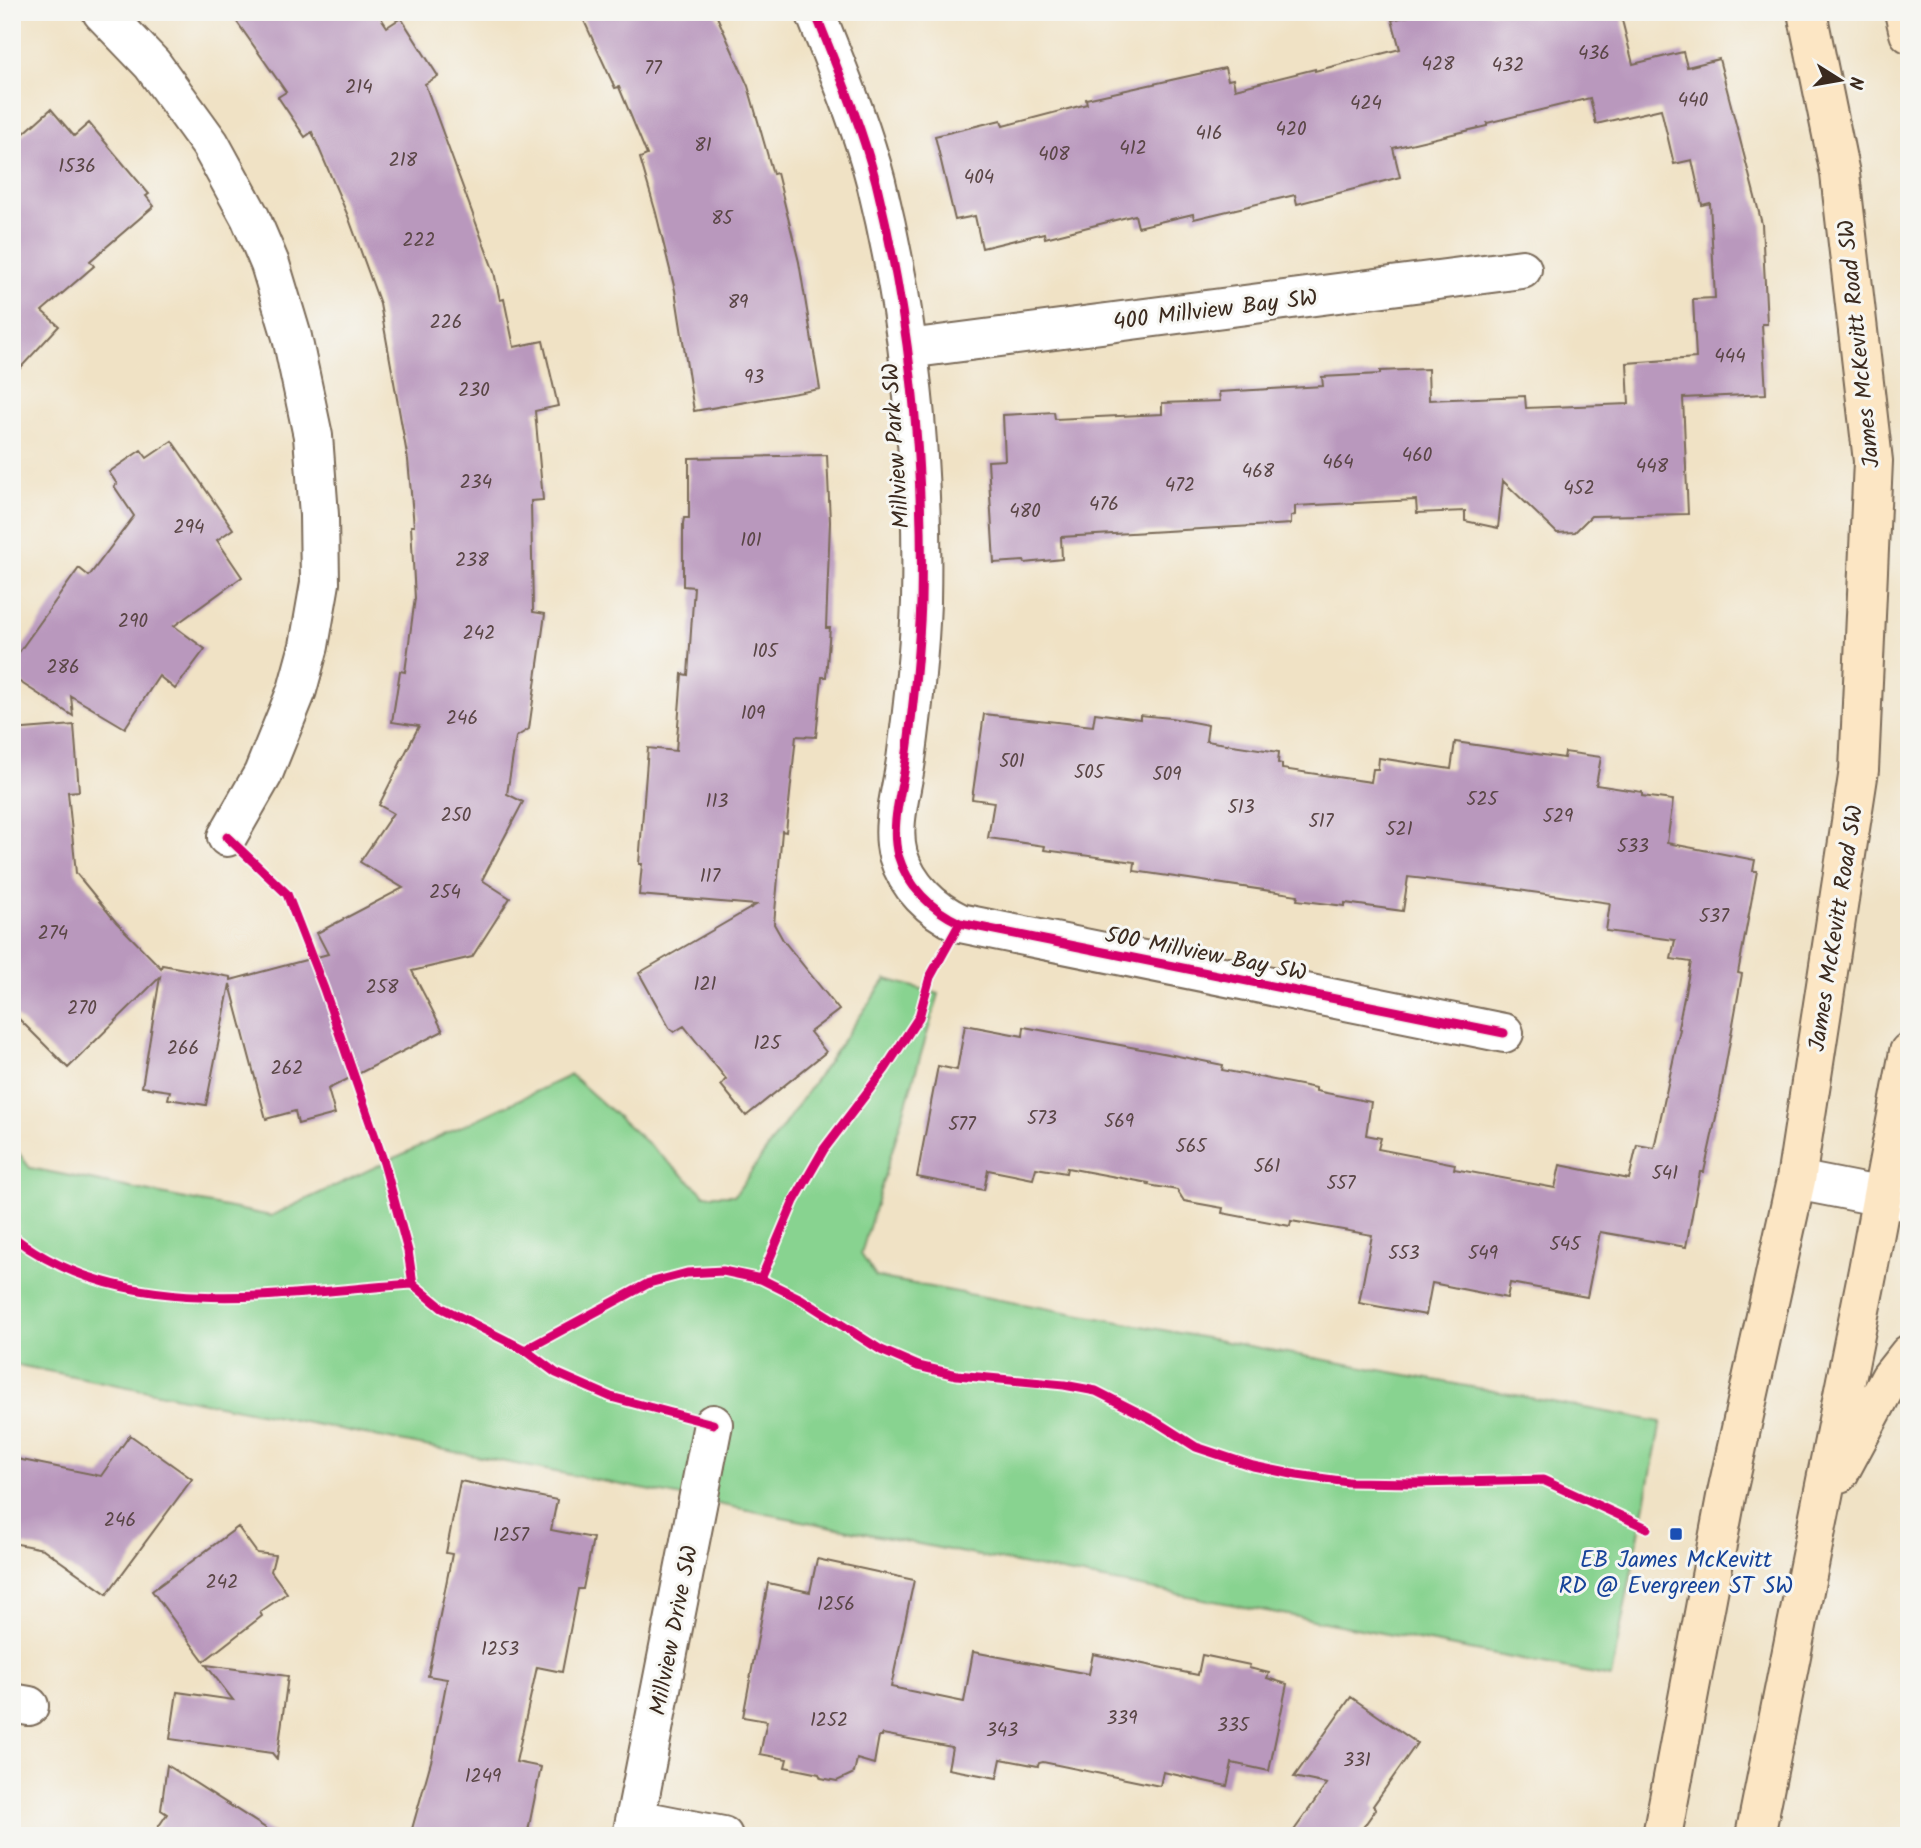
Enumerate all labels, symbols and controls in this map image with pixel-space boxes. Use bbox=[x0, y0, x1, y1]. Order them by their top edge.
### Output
house number: 436 bbox=[1578, 39, 1610, 69]
north arrow bbox=[1806, 46, 1876, 116]
house number: 428 bbox=[1422, 50, 1455, 80]
house number: 432 bbox=[1492, 51, 1524, 81]
house number: 77 bbox=[644, 54, 663, 84]
house number: 214 bbox=[345, 73, 373, 103]
text: N bbox=[1839, 74, 1871, 92]
house number: 440 bbox=[1678, 86, 1708, 116]
house number: 424 bbox=[1350, 89, 1382, 119]
house number: 420 bbox=[1275, 115, 1307, 145]
house number: 416 bbox=[1196, 119, 1223, 149]
house number: 81 bbox=[694, 131, 712, 161]
house number: 412 bbox=[1119, 134, 1147, 164]
house number: 408 bbox=[1038, 140, 1070, 170]
house number: 218 bbox=[389, 146, 418, 176]
house number: 1536 bbox=[58, 152, 96, 182]
house number: 404 bbox=[964, 163, 994, 193]
house number: 85 bbox=[711, 204, 735, 234]
street label: James McKevitt Road SW bbox=[1829, 218, 1891, 470]
house number: 222 bbox=[402, 226, 436, 256]
street label: 400 Millview Bay SW bbox=[1111, 281, 1320, 341]
house number: 89 bbox=[728, 288, 748, 318]
house number: 226 bbox=[430, 308, 462, 338]
house number: 444 bbox=[1714, 342, 1746, 372]
street label: Millview Park SW bbox=[873, 362, 921, 530]
house number: 93 bbox=[744, 363, 764, 393]
house number: 230 bbox=[458, 376, 490, 406]
house number: 460 bbox=[1402, 441, 1432, 471]
house number: 464 bbox=[1322, 448, 1354, 478]
house number: 448 bbox=[1636, 452, 1669, 482]
house number: 468 bbox=[1242, 457, 1275, 487]
house number: 234 bbox=[460, 468, 492, 498]
house number: 472 bbox=[1165, 471, 1195, 501]
house number: 452 bbox=[1563, 474, 1595, 504]
house number: 476 bbox=[1089, 490, 1119, 520]
house number: 480 bbox=[1009, 497, 1041, 527]
house number: 294 bbox=[174, 513, 204, 543]
house number: 101 bbox=[740, 526, 762, 556]
house number: 238 bbox=[455, 546, 489, 576]
house number: 290 bbox=[118, 607, 148, 637]
house number: 242 bbox=[463, 619, 495, 649]
house number: 105 bbox=[752, 637, 780, 667]
house number: 286 bbox=[46, 653, 80, 683]
house number: 109 bbox=[741, 699, 765, 729]
house number: 246 bbox=[446, 704, 478, 734]
house number: 501 bbox=[999, 747, 1025, 777]
house number: 505 bbox=[1074, 758, 1106, 788]
house number: 509 bbox=[1153, 760, 1181, 790]
house number: 525 bbox=[1466, 785, 1500, 815]
house number: 113 bbox=[706, 787, 729, 817]
house number: 513 bbox=[1227, 793, 1255, 823]
house number: 250 bbox=[441, 801, 471, 831]
house number: 529 bbox=[1543, 802, 1573, 832]
street label: James McKevitt Road SW bbox=[1800, 802, 1874, 1054]
house number: 517 bbox=[1309, 807, 1335, 837]
house number: 521 bbox=[1385, 815, 1413, 845]
house number: 533 bbox=[1617, 832, 1649, 862]
house number: 117 bbox=[700, 862, 722, 892]
house number: 254 bbox=[429, 878, 461, 908]
house number: 537 bbox=[1699, 902, 1730, 932]
street label: 500 Millview Bay SW bbox=[1101, 918, 1310, 992]
house number: 274 bbox=[38, 919, 68, 949]
house number: 121 bbox=[694, 970, 717, 1000]
house number: 258 bbox=[366, 973, 399, 1003]
house number: 270 bbox=[67, 994, 97, 1024]
house number: 125 bbox=[753, 1029, 782, 1059]
house number: 266 bbox=[167, 1034, 199, 1064]
house number: 262 bbox=[271, 1054, 303, 1084]
house number: 573 bbox=[1027, 1104, 1057, 1134]
house number: 569 bbox=[1104, 1107, 1134, 1137]
house number: 577 bbox=[948, 1110, 977, 1140]
house number: 565 bbox=[1176, 1132, 1208, 1162]
house number: 561 bbox=[1254, 1152, 1280, 1182]
house number: 541 bbox=[1652, 1159, 1678, 1189]
house number: 557 bbox=[1326, 1169, 1357, 1199]
house number: 545 bbox=[1550, 1230, 1582, 1260]
house number: 553 bbox=[1388, 1239, 1420, 1269]
house number: 549 bbox=[1468, 1239, 1498, 1269]
house number: 246 bbox=[104, 1506, 136, 1536]
house number: 1257 bbox=[493, 1521, 530, 1551]
marker: EB James McKevitt RD @ Evergreen ST SW bbox=[1668, 1526, 1684, 1542]
street label: Millview Drive SW bbox=[641, 1542, 709, 1718]
place label: EB James McKevitt RD @ Evergreen ST SW bbox=[1559, 1543, 1793, 1605]
house number: 242 bbox=[206, 1568, 238, 1598]
house number: 1256 bbox=[817, 1590, 855, 1620]
house number: 1253 bbox=[481, 1635, 519, 1665]
house number: 339 bbox=[1107, 1704, 1137, 1734]
house number: 1252 bbox=[810, 1706, 848, 1736]
house number: 335 bbox=[1217, 1711, 1251, 1741]
house number: 343 bbox=[986, 1716, 1018, 1746]
house number: 331 bbox=[1343, 1746, 1371, 1776]
house number: 1249 bbox=[465, 1762, 501, 1792]

